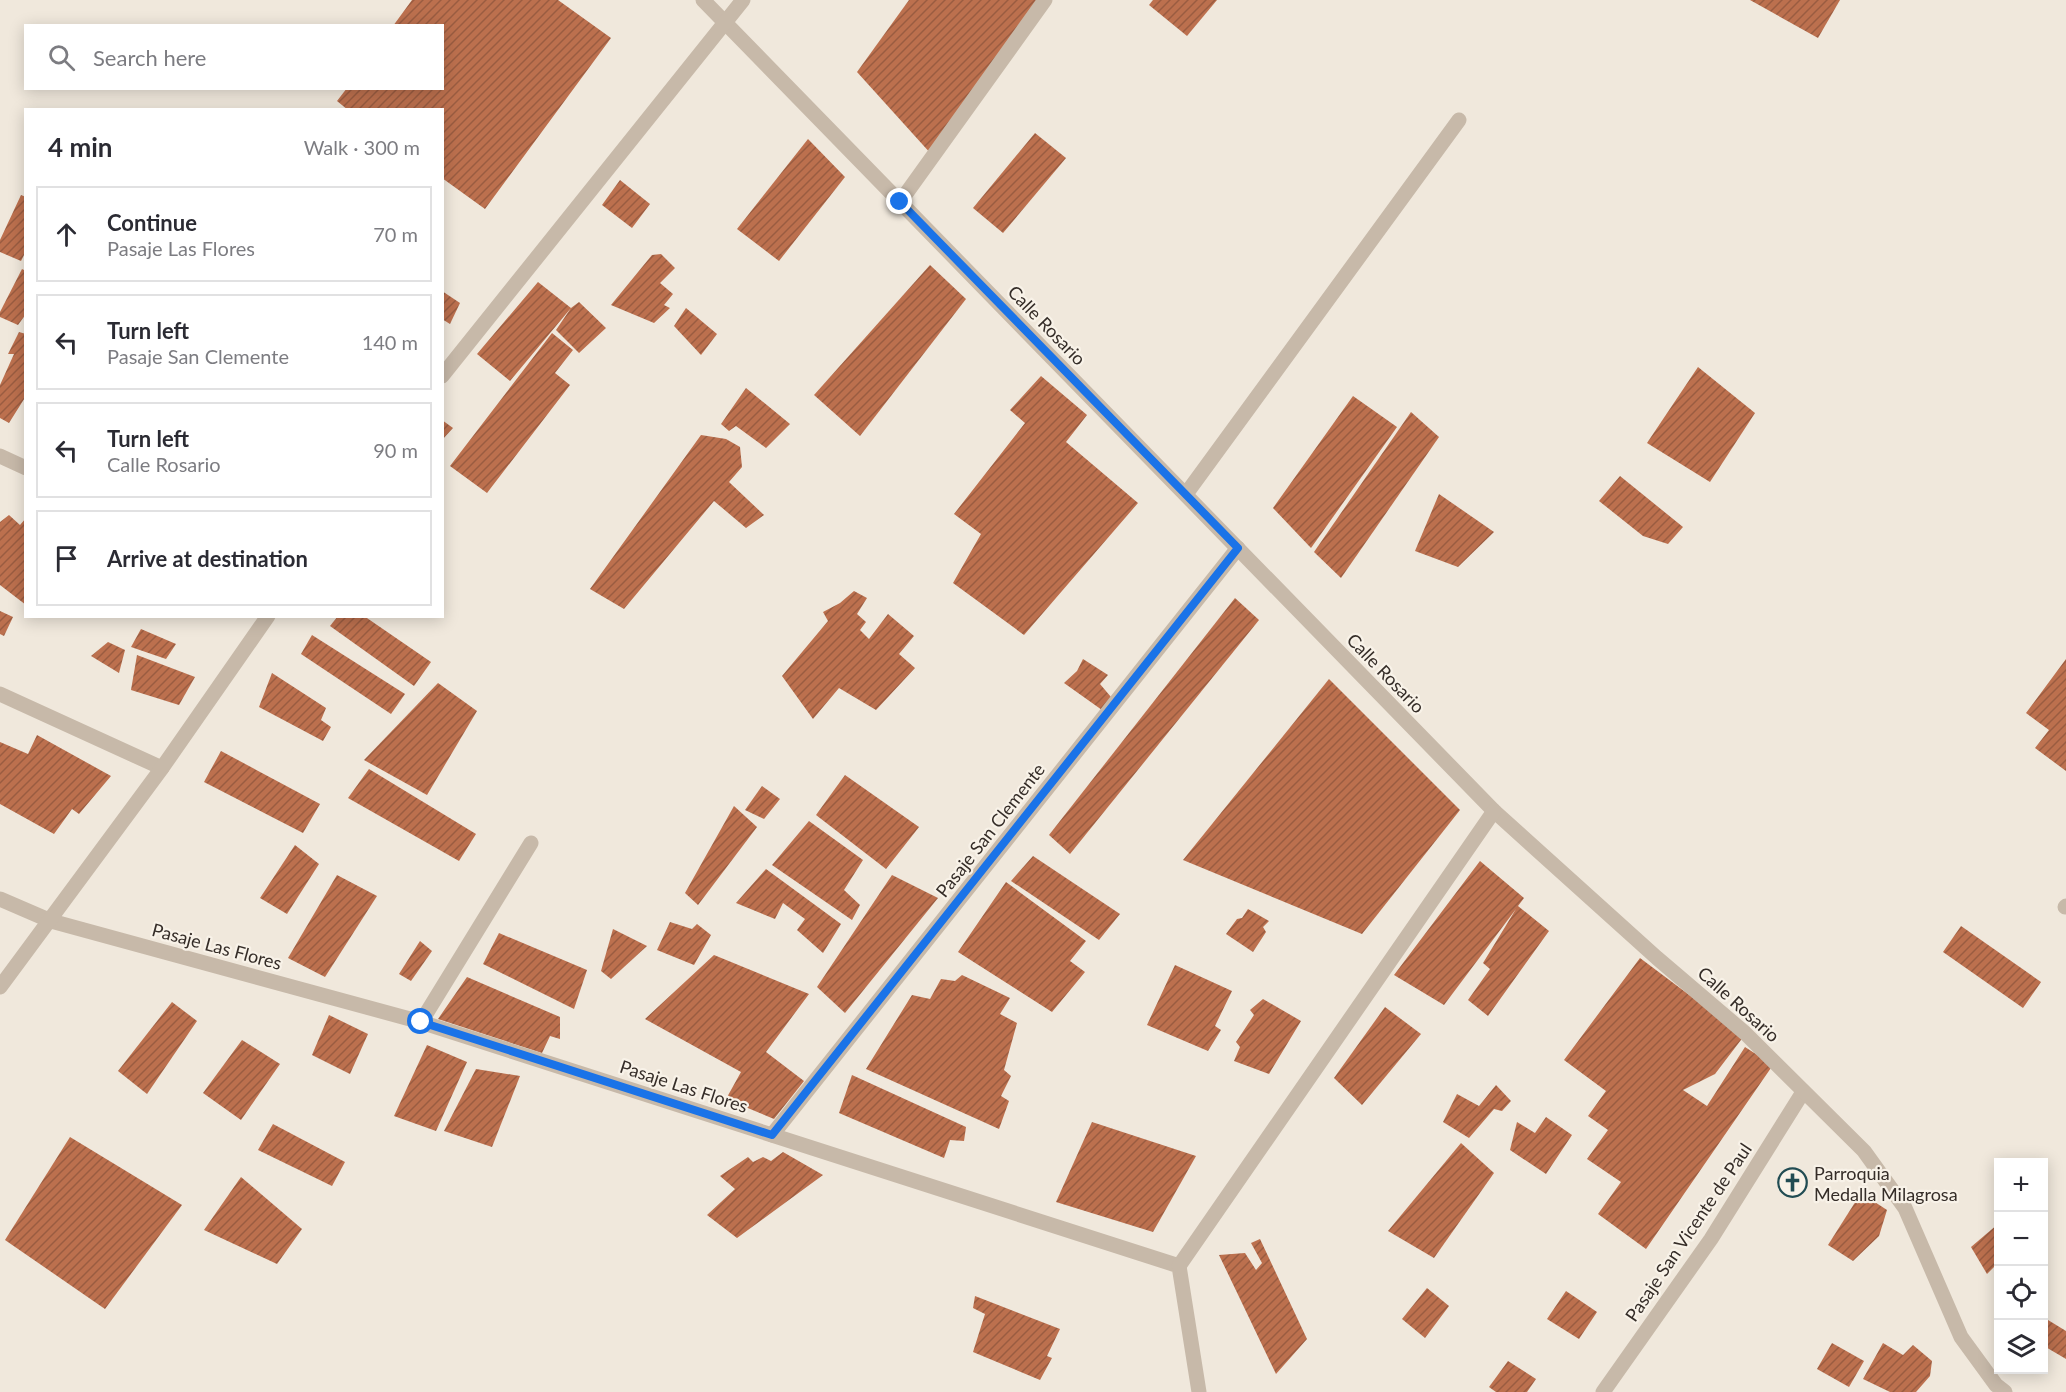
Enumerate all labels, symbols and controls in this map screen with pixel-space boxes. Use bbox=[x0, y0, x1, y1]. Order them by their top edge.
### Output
search box bbox=[24, 24, 444, 90]
icon: search bbox=[45, 41, 78, 74]
text: Search here bbox=[93, 44, 206, 71]
text: 4 min bbox=[48, 131, 112, 163]
text: Walk · 300 m bbox=[304, 135, 420, 159]
route end bbox=[886, 188, 912, 214]
text: Continue bbox=[107, 209, 197, 236]
icon: ahead bbox=[50, 218, 83, 251]
text: 70 m bbox=[373, 222, 418, 246]
text: Pasaje Las Flores bbox=[107, 236, 255, 260]
street label: Calle Rosario bbox=[1004, 281, 1090, 369]
text: Turn left bbox=[107, 317, 189, 344]
icon: left bbox=[50, 326, 83, 359]
text: 140 m bbox=[362, 330, 418, 354]
text: Pasaje San Clemente bbox=[107, 344, 289, 368]
text: Turn left bbox=[107, 425, 189, 452]
icon: left bbox=[50, 434, 83, 467]
text: 90 m bbox=[373, 438, 418, 462]
text: Calle Rosario bbox=[107, 452, 221, 476]
icon: arrive bbox=[50, 542, 83, 575]
text: Arrive at destination bbox=[107, 545, 308, 572]
street label: Calle Rosario bbox=[1343, 629, 1429, 717]
street label: Pasaje San Clemente bbox=[931, 759, 1049, 901]
street label: Pasaje Las Flores bbox=[150, 918, 284, 974]
street label: Calle Rosario bbox=[1694, 962, 1784, 1046]
route start bbox=[407, 1008, 433, 1034]
street label: Pasaje Las Flores bbox=[617, 1055, 751, 1117]
street label: Pasaje San Vicente de Paul bbox=[1620, 1139, 1756, 1325]
map controls bbox=[1994, 1158, 2048, 1374]
button: + bbox=[1994, 1158, 2048, 1212]
place label: Parroquia Medalla Milagrosa bbox=[1814, 1162, 1958, 1205]
church icon: Parroquia Medalla Milagrosa bbox=[1777, 1167, 1809, 1199]
button: − bbox=[1994, 1212, 2048, 1266]
button: locate bbox=[1994, 1266, 2048, 1320]
button: layers bbox=[1994, 1320, 2048, 1374]

